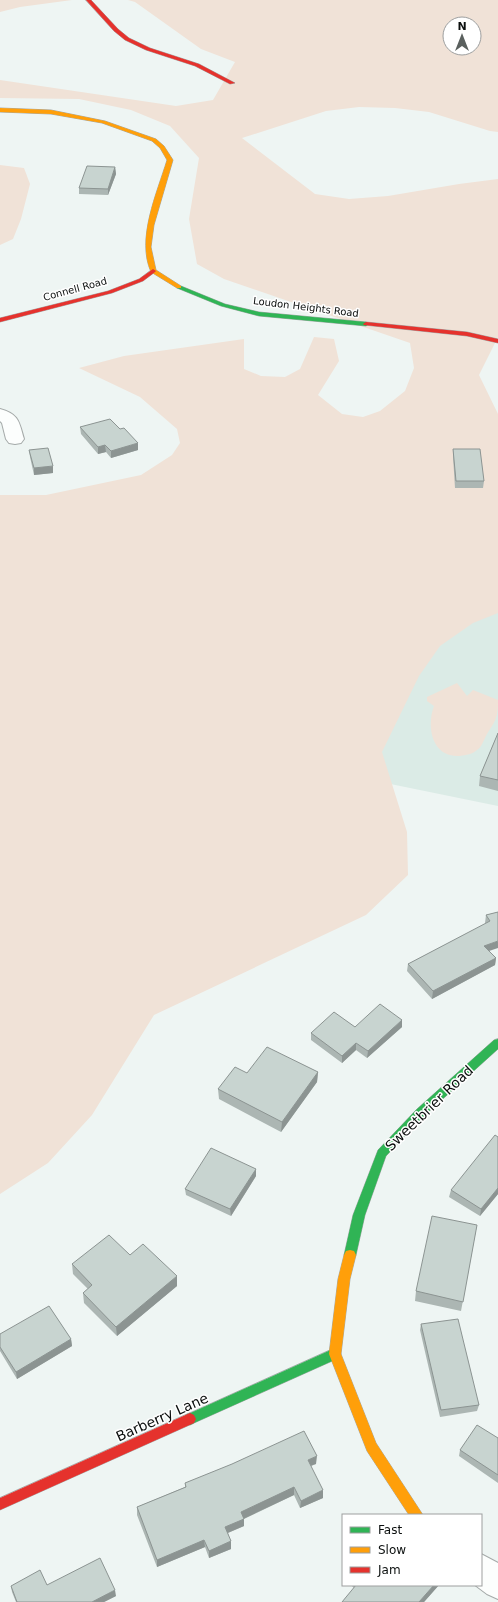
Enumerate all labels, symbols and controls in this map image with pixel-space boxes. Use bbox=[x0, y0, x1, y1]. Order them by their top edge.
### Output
north arrow bbox=[442, 16, 482, 56]
text: N bbox=[457, 20, 467, 33]
street label: Connell Road bbox=[42, 275, 108, 303]
street label: Loudon Heights Road bbox=[253, 295, 359, 319]
street label: Sweetbrier Road bbox=[382, 1062, 476, 1154]
street label: Barberry Lane bbox=[113, 1389, 211, 1445]
legend bbox=[342, 1514, 482, 1586]
text: Fast bbox=[378, 1523, 402, 1537]
text: Slow bbox=[378, 1543, 406, 1557]
text: Jam bbox=[377, 1563, 401, 1577]

